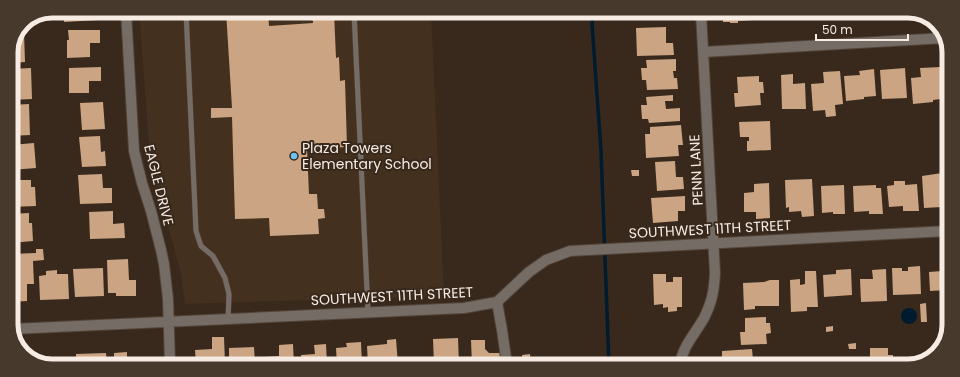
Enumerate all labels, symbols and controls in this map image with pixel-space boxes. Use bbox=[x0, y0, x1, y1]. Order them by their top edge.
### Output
scale bar bbox=[816, 16, 908, 42]
text: 50 m bbox=[822, 21, 853, 38]
street label: PENN LANE bbox=[684, 134, 708, 206]
place label: Plaza Towers Elementary School bbox=[302, 138, 432, 174]
street label: EAGLE DRIVE bbox=[139, 142, 179, 228]
marker: Plaza Towers Elementary School bbox=[289, 151, 299, 161]
street label: SOUTHWEST 11TH STREET bbox=[628, 215, 792, 243]
street label: SOUTHWEST 11TH STREET bbox=[310, 282, 474, 310]

